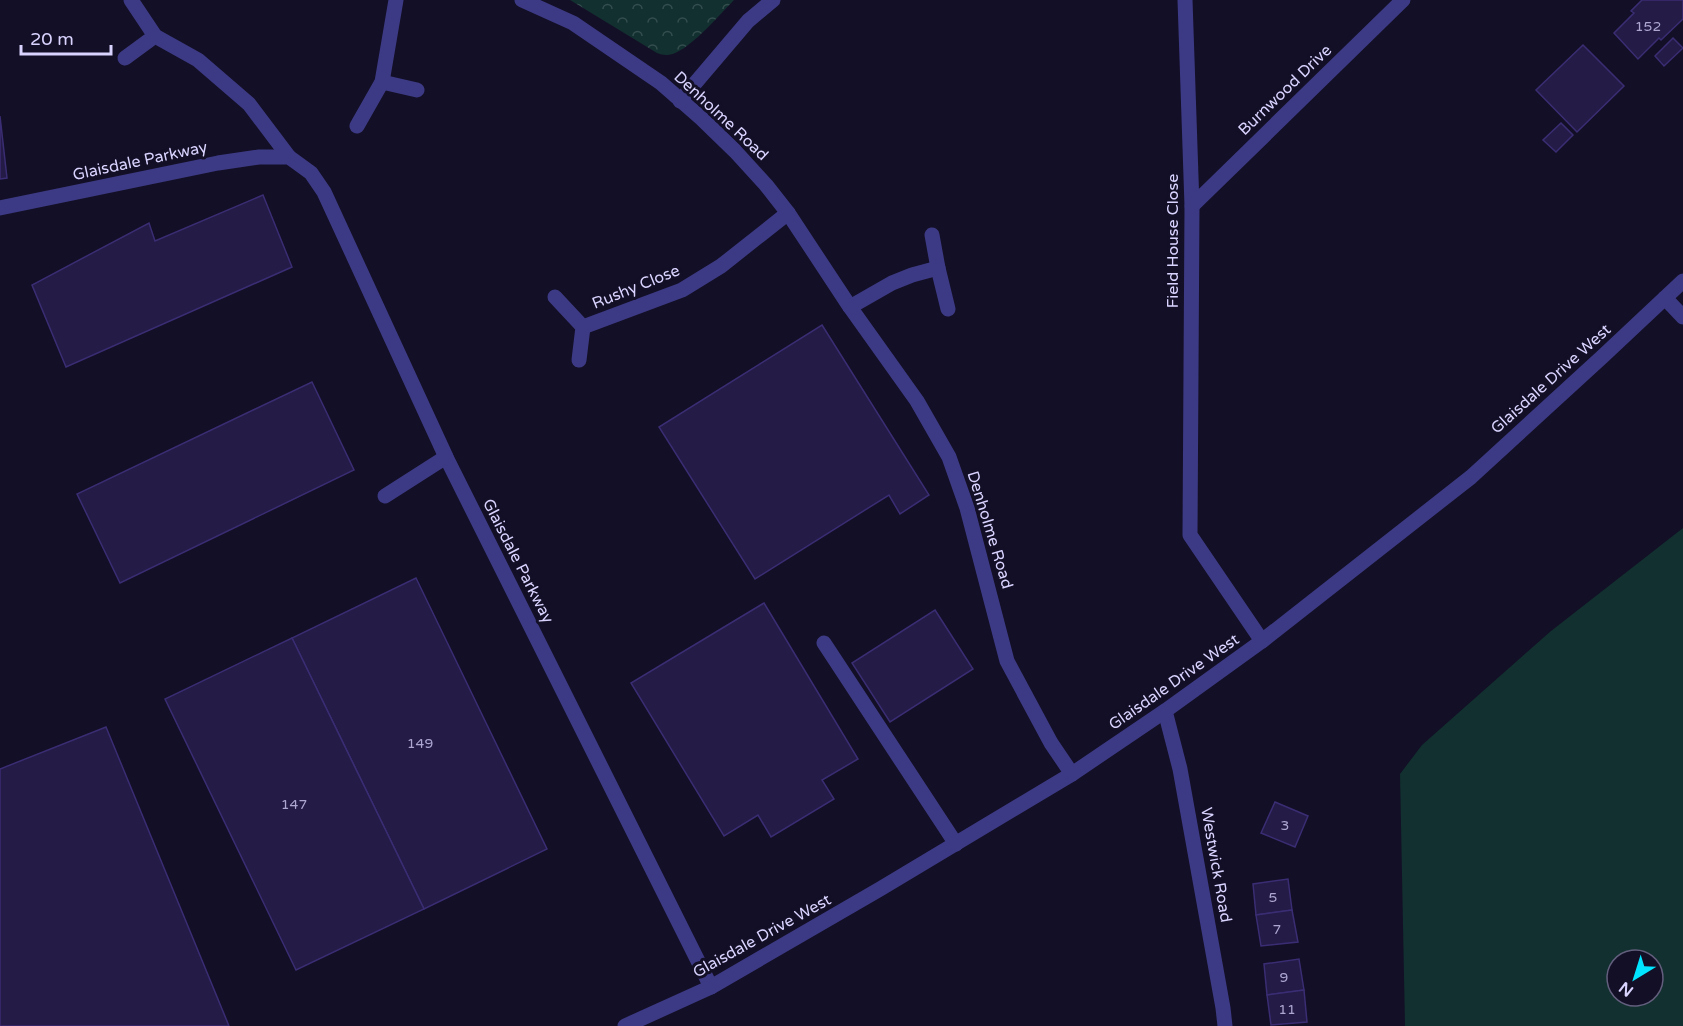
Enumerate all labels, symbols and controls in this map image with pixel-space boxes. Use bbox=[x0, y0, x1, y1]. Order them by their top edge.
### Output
scale bar bbox=[21, 18, 111, 56]
house number: 152 bbox=[1635, 18, 1661, 35]
text: 20 m bbox=[30, 28, 74, 50]
street label: Burnwood Drive bbox=[1234, 40, 1336, 140]
street label: Denholme Road bbox=[670, 67, 772, 165]
street label: Glaisdale Parkway bbox=[71, 137, 210, 185]
street label: Field House Close bbox=[1163, 174, 1183, 308]
street label: Rushy Close bbox=[589, 260, 683, 314]
street label: Glaisdale Drive West bbox=[1487, 320, 1615, 438]
street label: Denholme Road bbox=[963, 469, 1017, 591]
street label: Glaisdale Parkway bbox=[478, 495, 558, 627]
street label: Glaisdale Drive West bbox=[1105, 629, 1243, 735]
house number: 149 bbox=[407, 735, 433, 752]
house number: 147 bbox=[281, 796, 307, 813]
street label: Westwick Road bbox=[1196, 806, 1236, 924]
house number: 3 bbox=[1281, 817, 1289, 834]
house number: 5 bbox=[1269, 889, 1277, 906]
street label: Glaisdale Drive West bbox=[689, 890, 835, 982]
house number: 7 bbox=[1273, 921, 1281, 938]
north arrow bbox=[1605, 948, 1665, 1008]
house number: 9 bbox=[1280, 969, 1288, 986]
text: N bbox=[1615, 977, 1638, 1001]
house number: 11 bbox=[1278, 1001, 1296, 1018]

